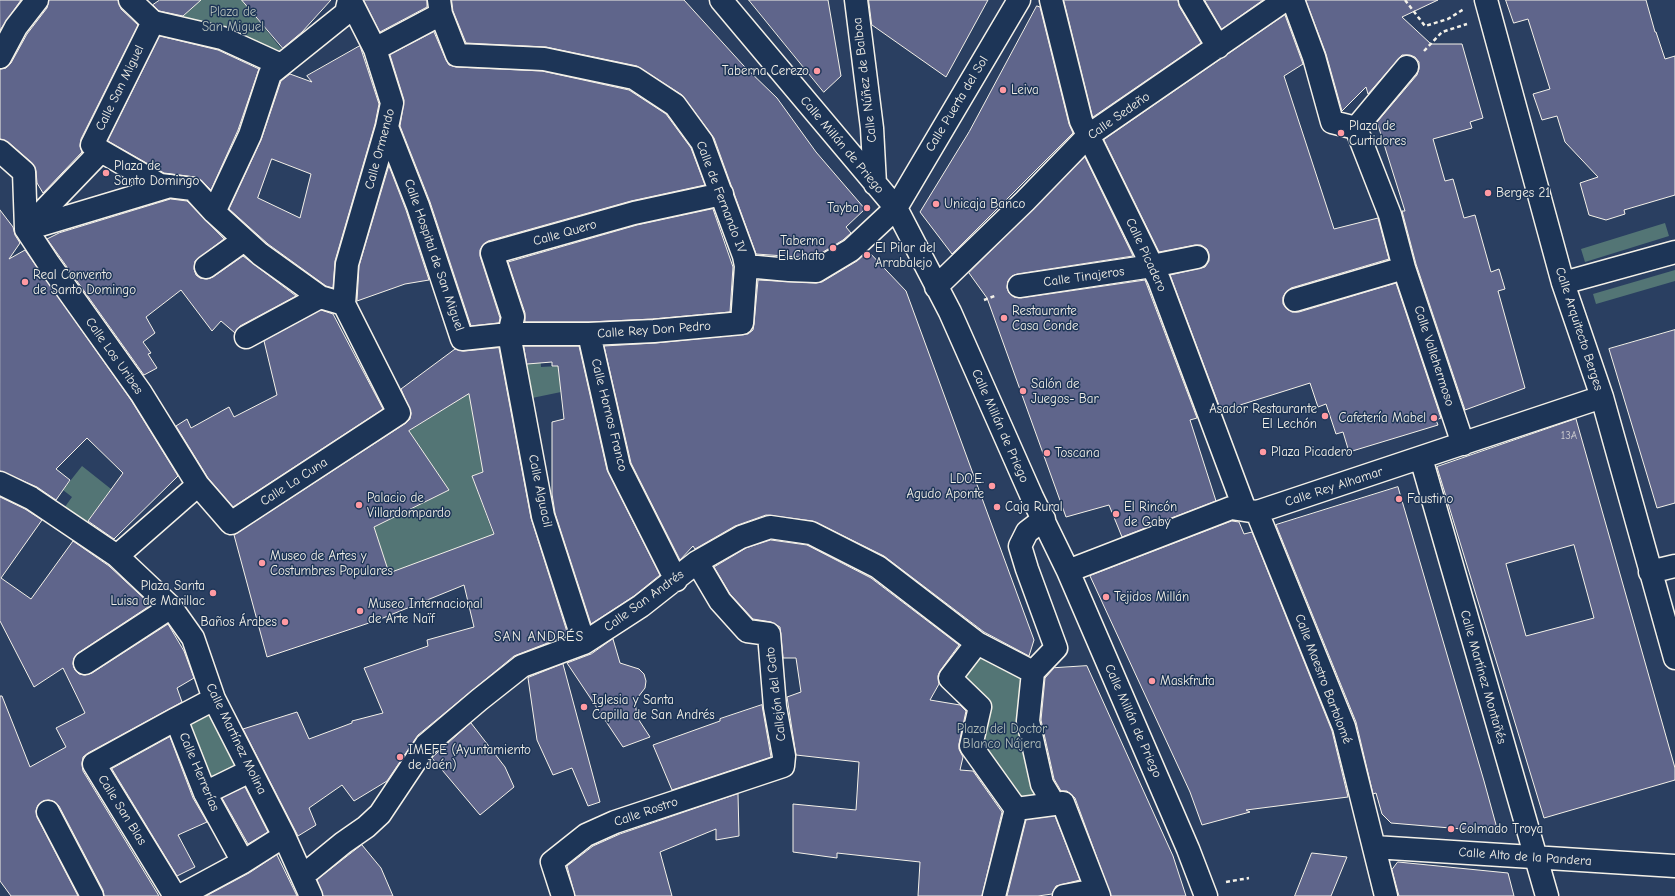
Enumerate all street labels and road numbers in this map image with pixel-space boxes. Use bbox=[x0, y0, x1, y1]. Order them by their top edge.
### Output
street label: Calle Núñez de Balboa bbox=[850, 17, 880, 143]
street label: Calle San Miguel bbox=[93, 43, 147, 133]
street label: Calle Puerta del Sol bbox=[922, 53, 992, 155]
street label: Calle Sedeño bbox=[1085, 89, 1153, 143]
street label: Calle Millán de Priego bbox=[797, 93, 887, 197]
street label: Calle Ormendo bbox=[362, 107, 398, 191]
street label: Calle de Fernando IV bbox=[692, 139, 750, 255]
street label: Calle Hospital de San Miguel bbox=[401, 177, 467, 333]
street label: Calle Quero bbox=[531, 216, 599, 250]
street label: Calle Picadero bbox=[1122, 216, 1170, 294]
street label: Calle Tinajeros bbox=[1043, 264, 1125, 290]
street label: Calle Arquitecto Berges bbox=[1552, 265, 1606, 393]
street label: Calle Vallehermoso bbox=[1410, 304, 1458, 408]
street label: Calle Los Uribes bbox=[82, 315, 146, 397]
street label: Calle Rey Don Pedro bbox=[597, 318, 711, 342]
street label: Calle Hornos Franco bbox=[587, 357, 631, 473]
street label: Calle Millán de Priego bbox=[968, 367, 1032, 485]
street label: Calle Alguacil bbox=[525, 453, 555, 529]
street label: Calle La Cuna bbox=[257, 454, 331, 510]
street label: Calle Rey Alhamar bbox=[1283, 464, 1385, 510]
street label: Calle San Andrés bbox=[601, 567, 687, 635]
street label: Calle Martínez Montañés bbox=[1456, 608, 1510, 746]
street label: Calle Maestro Bartolomé bbox=[1291, 612, 1355, 746]
street label: Callejón del Gato bbox=[762, 646, 790, 742]
street label: Calle Millán de Priego bbox=[1101, 662, 1165, 780]
street label: Calle Martínez Molina bbox=[202, 681, 270, 797]
street label: Calle Herrerías bbox=[175, 730, 223, 814]
street label: Calle San Blas bbox=[94, 772, 150, 848]
street label: Calle Rostro bbox=[612, 794, 680, 830]
street label: Calle Alto de la Pandera bbox=[1458, 845, 1592, 869]

